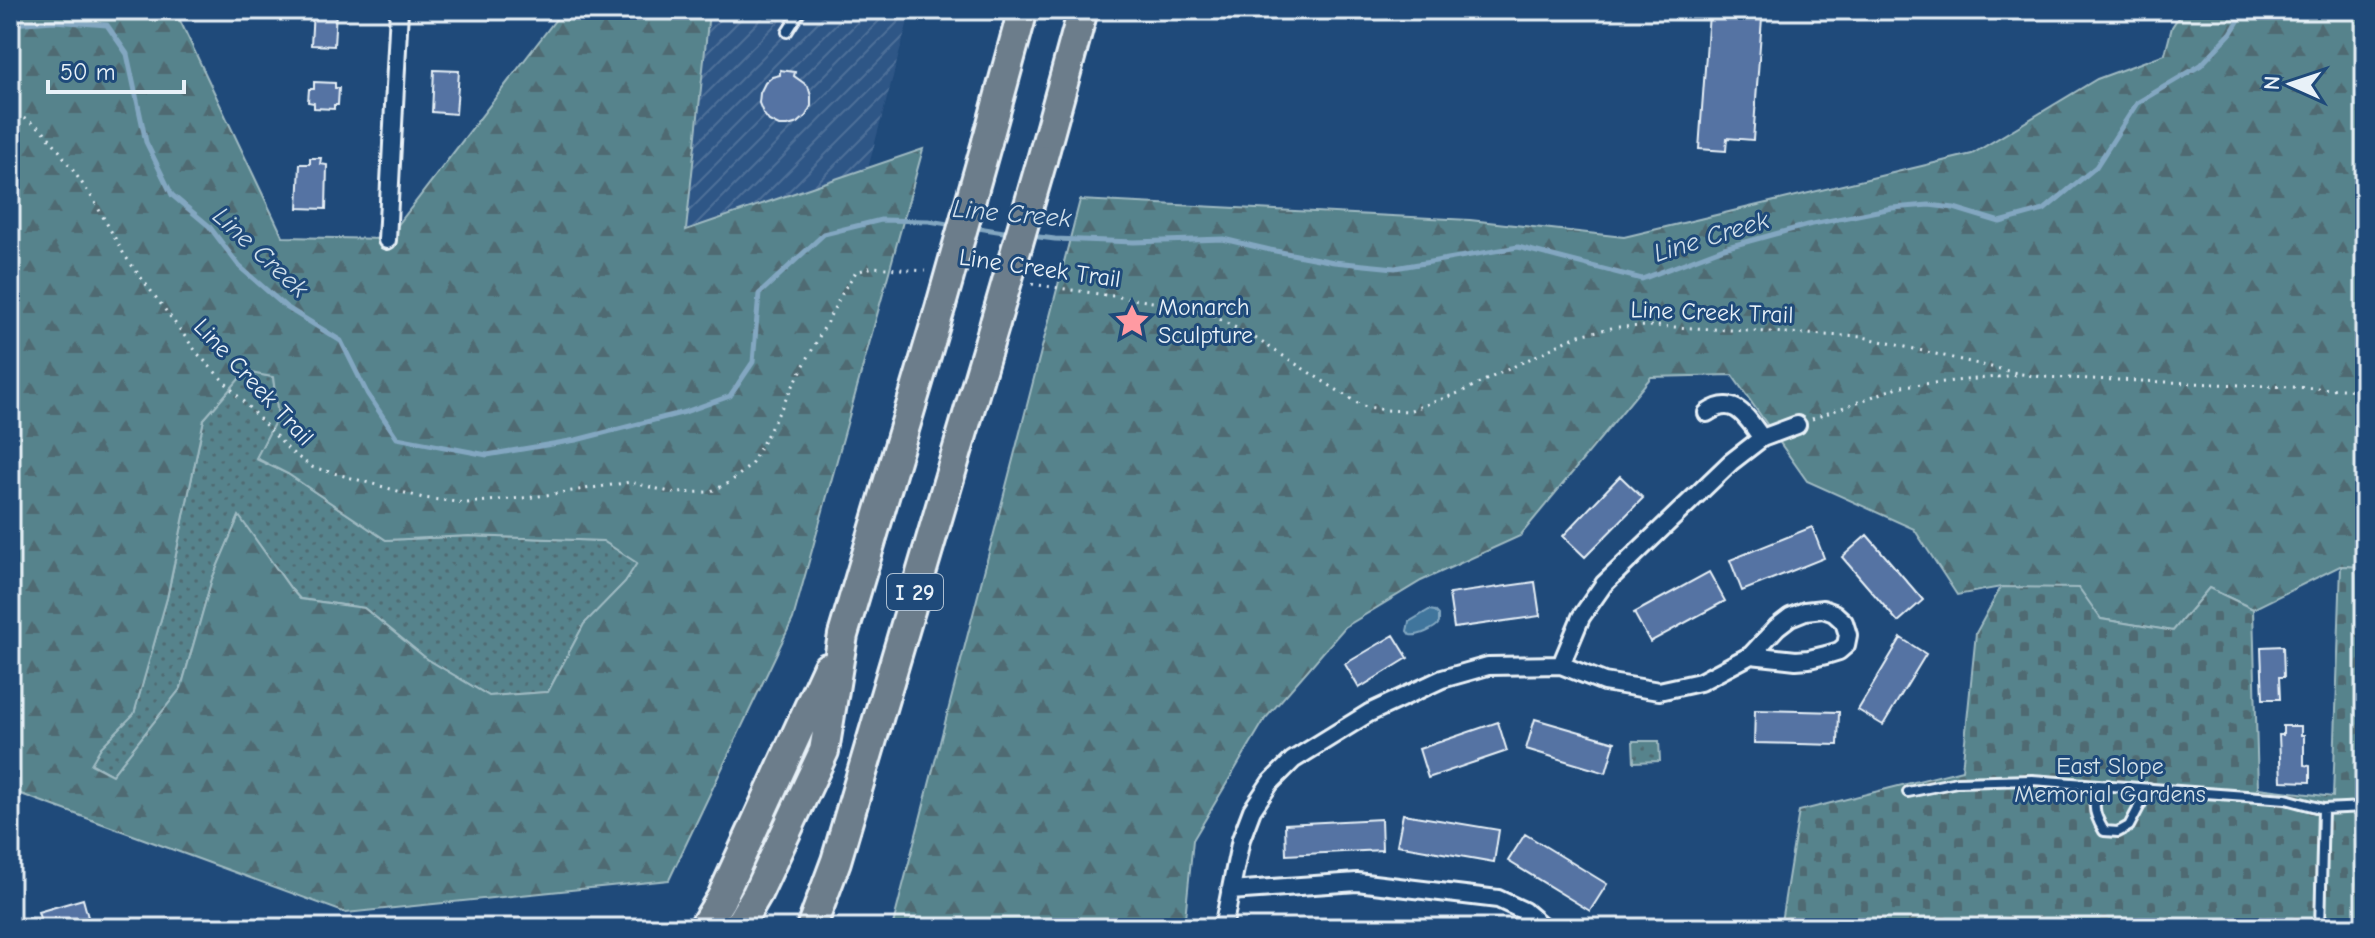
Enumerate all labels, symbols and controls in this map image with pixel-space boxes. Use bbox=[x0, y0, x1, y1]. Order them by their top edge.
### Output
scale bar bbox=[48, 44, 184, 94]
north arrow bbox=[2251, 44, 2331, 124]
text: 50 m bbox=[60, 58, 116, 86]
text: N bbox=[2259, 75, 2285, 91]
water label: Line Creek bbox=[951, 194, 1073, 234]
water label: Line Creek bbox=[207, 201, 314, 305]
water label: Line Creek bbox=[1650, 205, 1773, 269]
street label: Line Creek Trail bbox=[957, 243, 1123, 293]
place label: Monarch Sculpture bbox=[1158, 293, 1253, 349]
street label: Line Creek Trail bbox=[1630, 295, 1794, 329]
place icon: Monarch Sculpture bbox=[1113, 302, 1151, 340]
street label: Line Creek Trail bbox=[188, 313, 320, 451]
road number: I 29 bbox=[887, 574, 943, 610]
park label: East Slope Memorial Gardens bbox=[2014, 752, 2206, 808]

